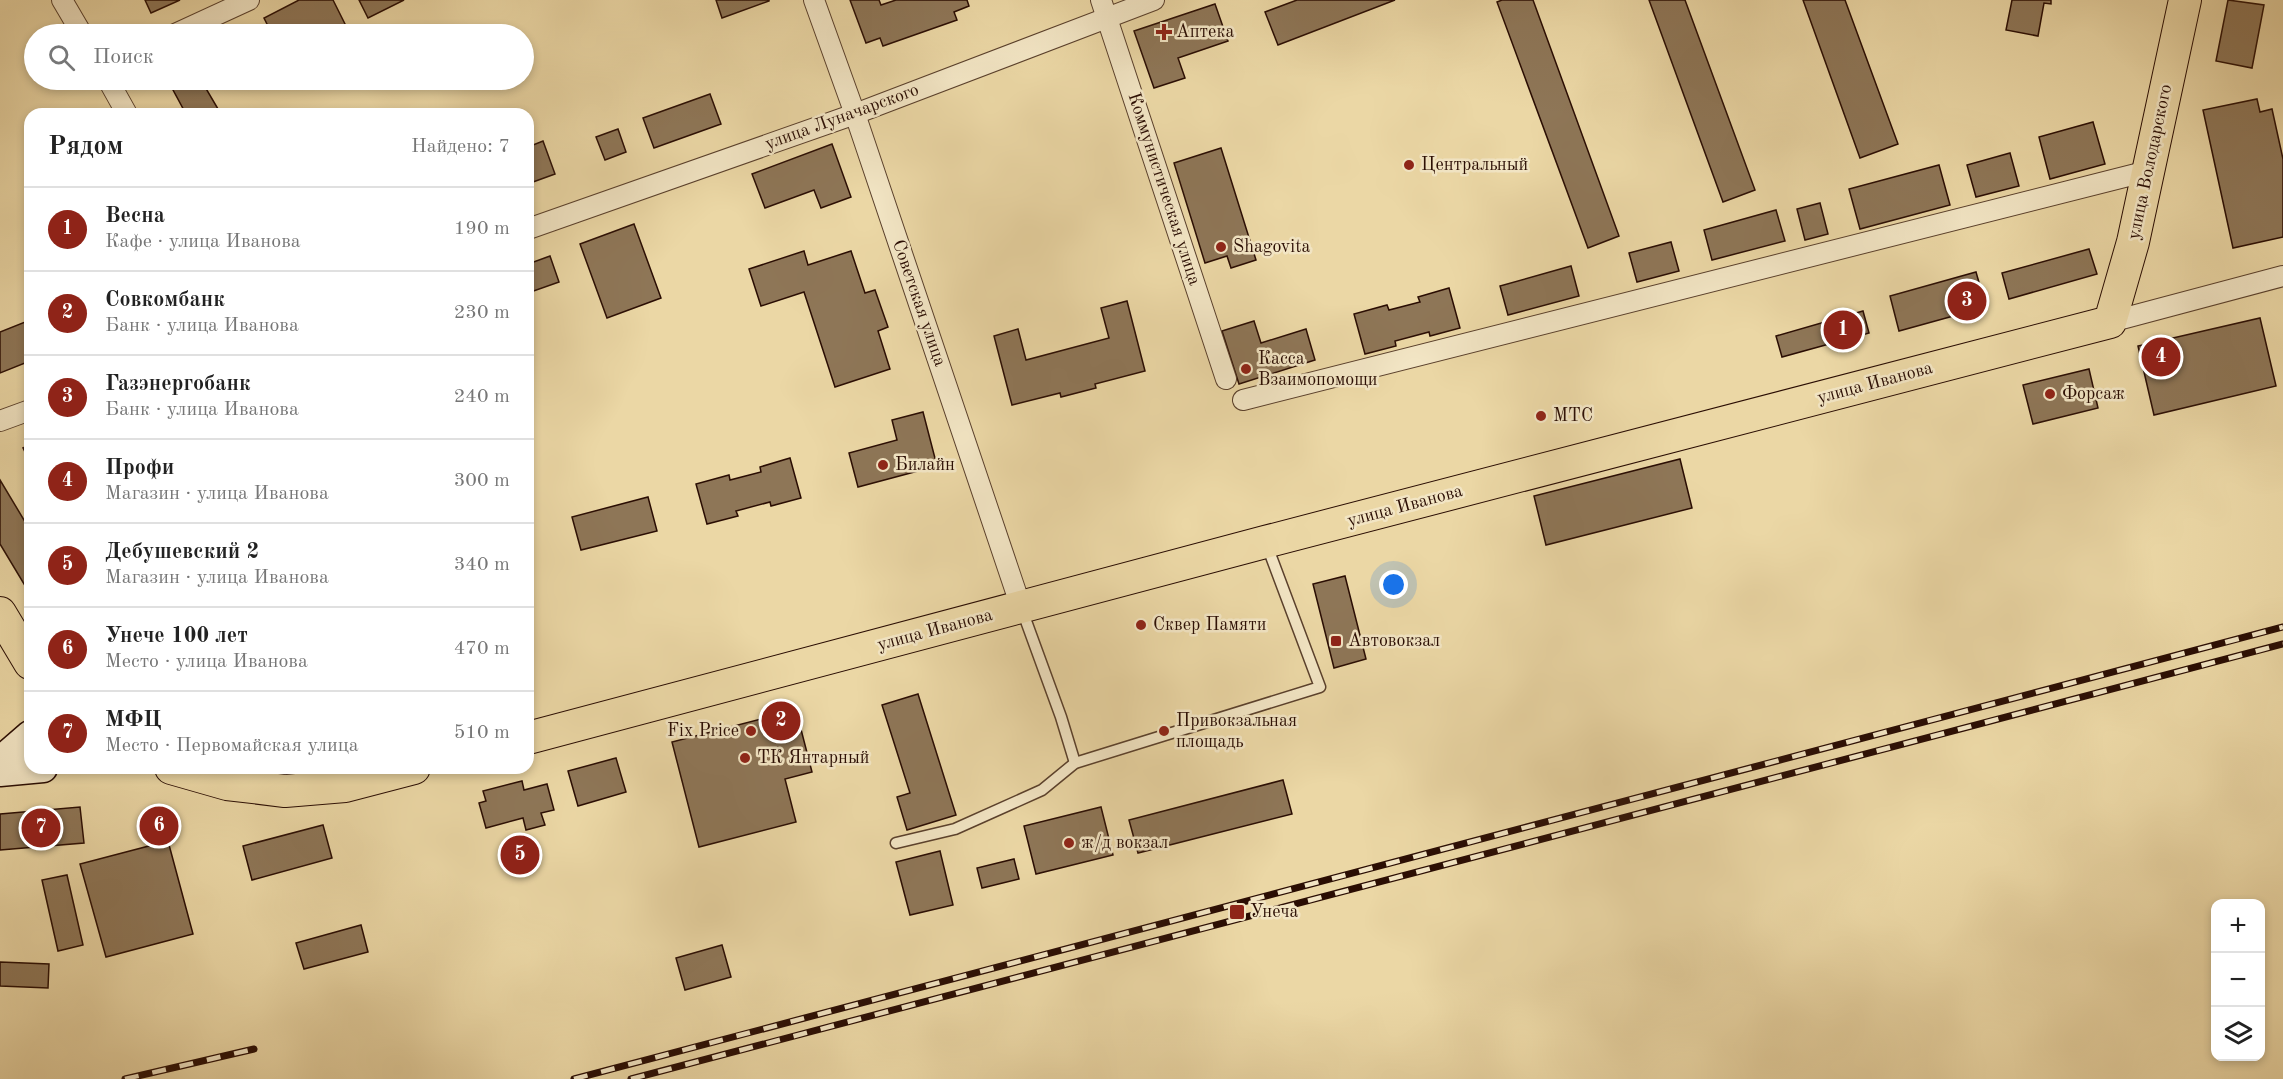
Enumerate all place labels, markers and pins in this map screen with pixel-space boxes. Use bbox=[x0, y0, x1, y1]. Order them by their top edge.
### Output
place label: Аптека bbox=[1176, 23, 1234, 41]
marker: Аптека bbox=[1157, 25, 1171, 39]
place label: Центральный bbox=[1421, 156, 1528, 174]
marker: Центральный bbox=[1402, 158, 1416, 172]
place label: Shagovita bbox=[1233, 238, 1310, 256]
marker: Shagovita bbox=[1214, 240, 1228, 254]
pin: 3 bbox=[1948, 278, 1986, 324]
pin: 1 bbox=[1824, 308, 1862, 352]
pin: 4 bbox=[2142, 334, 2180, 380]
place label: Касса Взаимопомощи bbox=[1258, 350, 1378, 389]
marker: Касса Взаимопомощи bbox=[1239, 362, 1253, 376]
place label: Форсаж bbox=[2062, 385, 2125, 403]
marker: Форсаж bbox=[2043, 387, 2057, 401]
place label: МТС bbox=[1553, 407, 1593, 425]
marker: МТС bbox=[1534, 409, 1548, 423]
place label: Билайн bbox=[895, 456, 955, 474]
marker: Билайн bbox=[876, 458, 890, 472]
place label: Сквер Памяти bbox=[1153, 616, 1266, 634]
marker: Сквер Памяти bbox=[1134, 618, 1148, 632]
place label: Автовокзал bbox=[1348, 632, 1440, 650]
marker: Автовокзал bbox=[1329, 634, 1343, 648]
pin: 2 bbox=[762, 698, 800, 744]
place label: Привокзальная площадь bbox=[1176, 712, 1297, 751]
place label: Fix Price bbox=[667, 722, 739, 740]
marker: Fix Price bbox=[744, 724, 758, 738]
marker: Привокзальная площадь bbox=[1157, 724, 1171, 738]
place label: ТК Янтарный bbox=[757, 749, 870, 767]
marker: ТК Янтарный bbox=[738, 751, 752, 765]
pin: 6 bbox=[140, 804, 178, 848]
pin: 7 bbox=[22, 806, 60, 850]
pin: 5 bbox=[500, 832, 540, 878]
place label: ж/д вокзал bbox=[1081, 834, 1168, 852]
marker: ж/д вокзал bbox=[1062, 836, 1076, 850]
marker: Унеча bbox=[1228, 903, 1246, 921]
place label: Унеча bbox=[1250, 903, 1298, 921]

